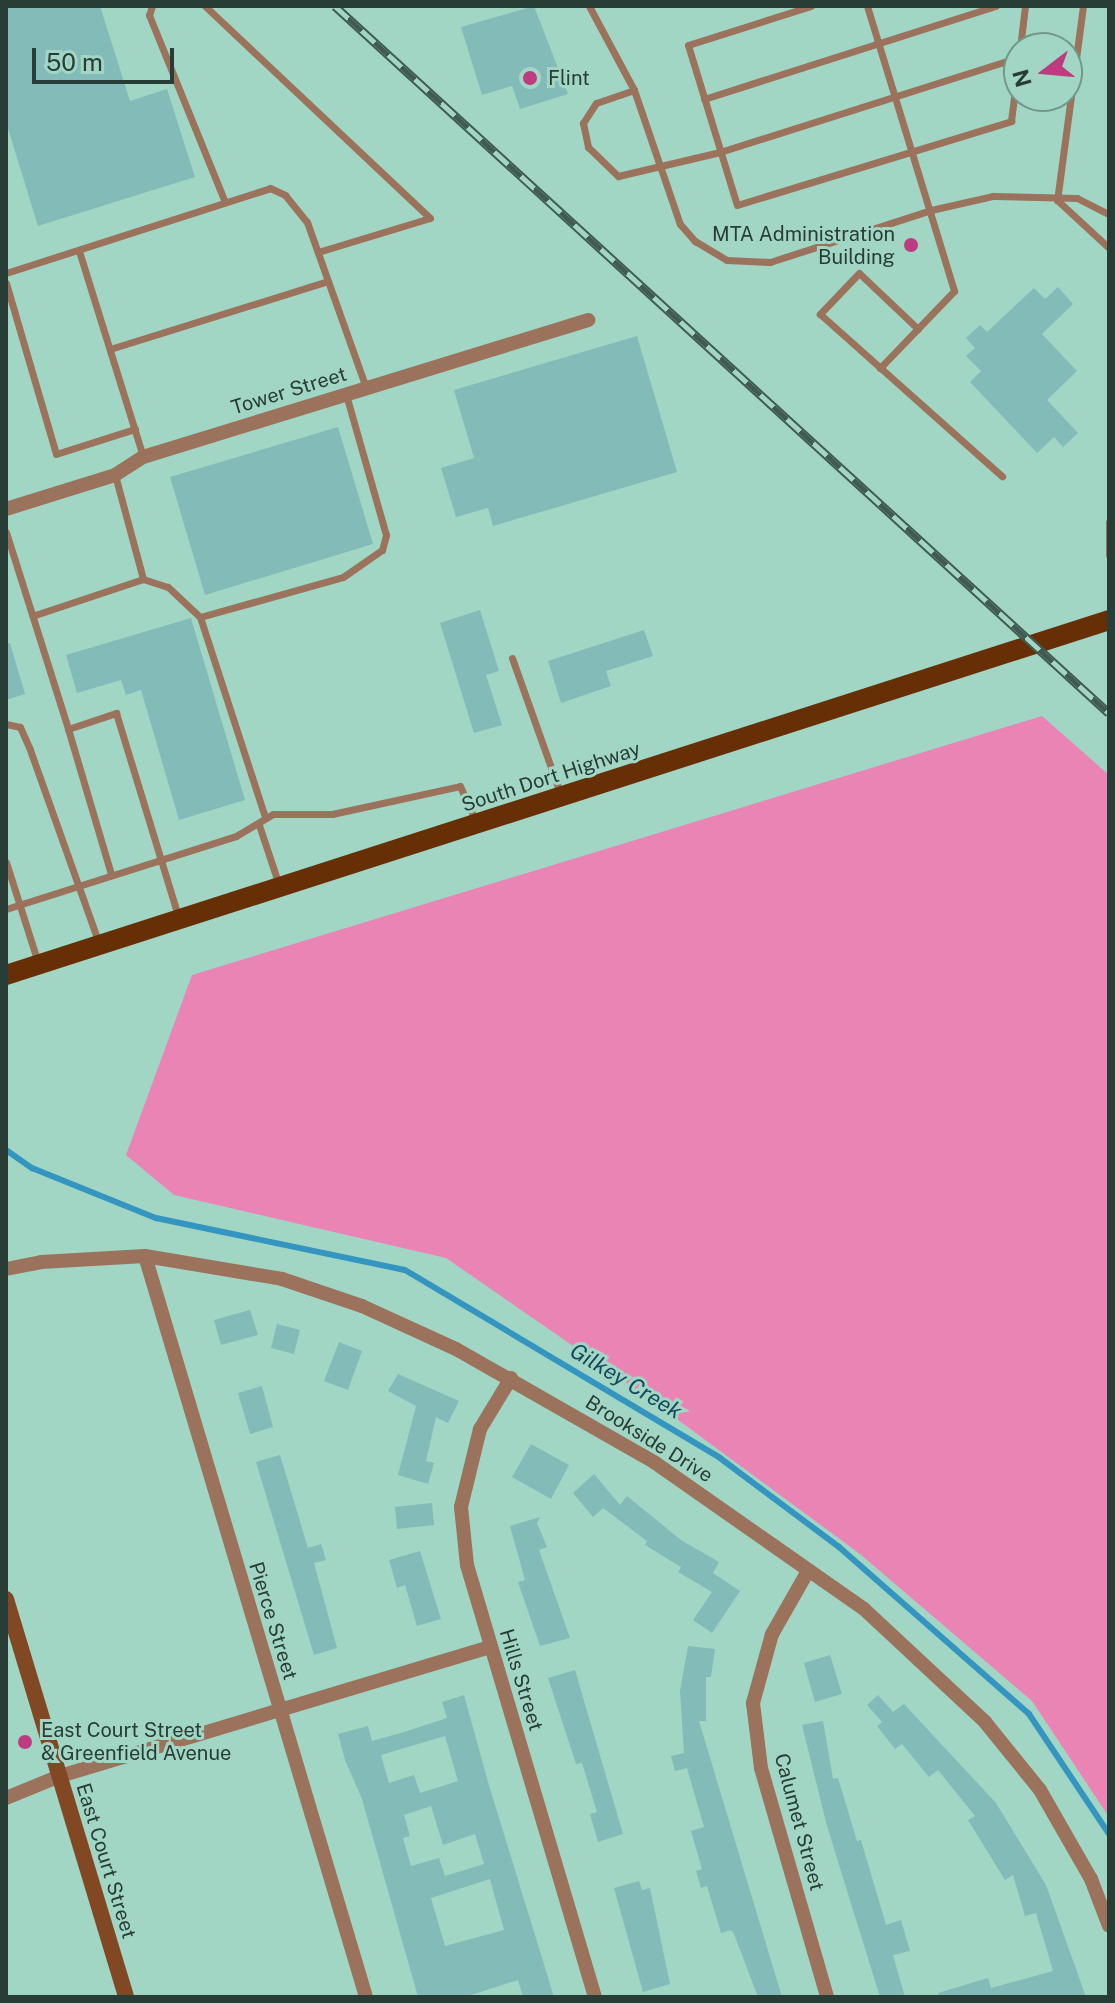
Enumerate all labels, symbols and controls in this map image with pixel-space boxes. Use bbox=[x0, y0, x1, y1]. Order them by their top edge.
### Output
scale bar bbox=[36, 32, 178, 82]
north arrow bbox=[1003, 32, 1083, 112]
text: 50 m bbox=[46, 48, 103, 76]
place label: Flint bbox=[548, 66, 590, 90]
text: N bbox=[1007, 66, 1037, 90]
marker: Flint bbox=[519, 67, 541, 89]
place label: MTA Administration Building bbox=[712, 222, 895, 269]
marker: MTA Administration Building bbox=[902, 236, 920, 254]
street label: Tower Street bbox=[228, 362, 350, 420]
street label: South Dort Highway bbox=[459, 737, 643, 817]
water label: Gilkey Creek bbox=[565, 1337, 687, 1425]
street label: Brookside Drive bbox=[581, 1390, 717, 1488]
street label: Pierce Street bbox=[244, 1559, 302, 1683]
street label: Hills Street bbox=[494, 1626, 548, 1734]
place label: East Court Street & Greenfield Avenue bbox=[41, 1718, 231, 1765]
marker: East Court Street & Greenfield Avenue bbox=[16, 1733, 34, 1751]
street label: Calumet Street bbox=[769, 1751, 829, 1893]
street label: East Court Street bbox=[71, 1780, 141, 1942]

